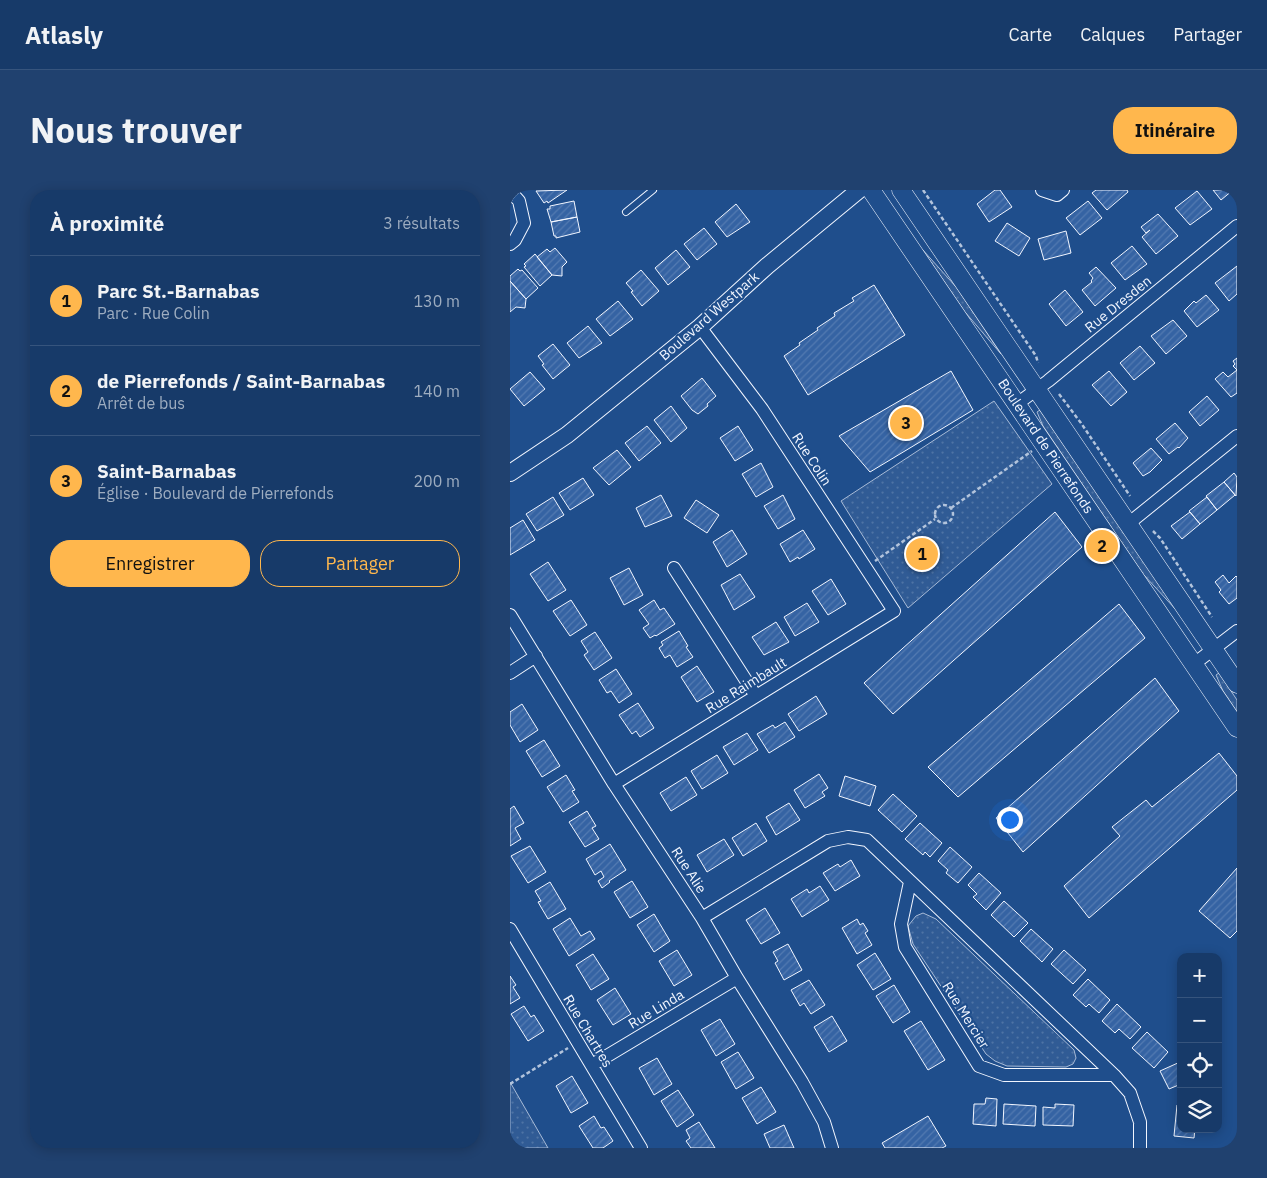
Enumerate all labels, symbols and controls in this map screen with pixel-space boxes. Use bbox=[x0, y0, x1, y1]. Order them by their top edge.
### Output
text: Atlasly bbox=[25, 19, 103, 51]
text: Carte bbox=[1009, 23, 1052, 46]
text: Calques bbox=[1080, 23, 1145, 46]
text: Partager bbox=[1173, 23, 1242, 46]
text: Nous trouver bbox=[30, 107, 242, 153]
button: Itinéraire bbox=[1113, 107, 1237, 154]
text: À proximité bbox=[50, 209, 164, 237]
text: 3 résultats bbox=[383, 213, 460, 233]
street label: Boulevard Westpark bbox=[655, 267, 763, 364]
street label: Rue Dresden bbox=[1081, 272, 1155, 336]
text: Parc St.-Barnabas bbox=[97, 279, 260, 303]
text: 1 bbox=[61, 291, 71, 311]
text: 130 m bbox=[413, 291, 460, 311]
text: Parc · Rue Colin bbox=[97, 303, 210, 323]
text: de Pierrefonds / Saint-Barnabas bbox=[97, 369, 385, 393]
street label: Boulevard de Pierrefonds bbox=[994, 375, 1098, 517]
text: 2 bbox=[61, 381, 71, 401]
text: 140 m bbox=[413, 381, 460, 401]
text: Arrêt de bus bbox=[97, 393, 185, 413]
pin: 3 bbox=[890, 404, 922, 442]
street label: Rue Colin bbox=[788, 429, 836, 489]
text: Saint-Barnabas bbox=[97, 459, 236, 483]
text: 3 bbox=[61, 471, 71, 491]
text: 200 m bbox=[413, 471, 460, 491]
text: Église · Boulevard de Pierrefonds bbox=[97, 483, 334, 503]
pin: 2 bbox=[1086, 527, 1118, 565]
pin: 1 bbox=[906, 535, 938, 573]
button: Enregistrer bbox=[50, 540, 250, 587]
button: Partager bbox=[260, 540, 460, 587]
street label: Rue Raimbault bbox=[702, 653, 790, 717]
your location bbox=[997, 807, 1023, 833]
street label: Rue Alie bbox=[667, 843, 711, 897]
map controls bbox=[1177, 953, 1222, 1133]
button: + bbox=[1177, 953, 1222, 998]
street label: Rue Mercier bbox=[938, 978, 994, 1052]
street label: Rue Linda bbox=[625, 985, 688, 1033]
street label: Rue Chartres bbox=[559, 991, 617, 1071]
button: − bbox=[1177, 998, 1222, 1043]
button: locate bbox=[1177, 1043, 1222, 1088]
button: layers bbox=[1177, 1088, 1222, 1133]

